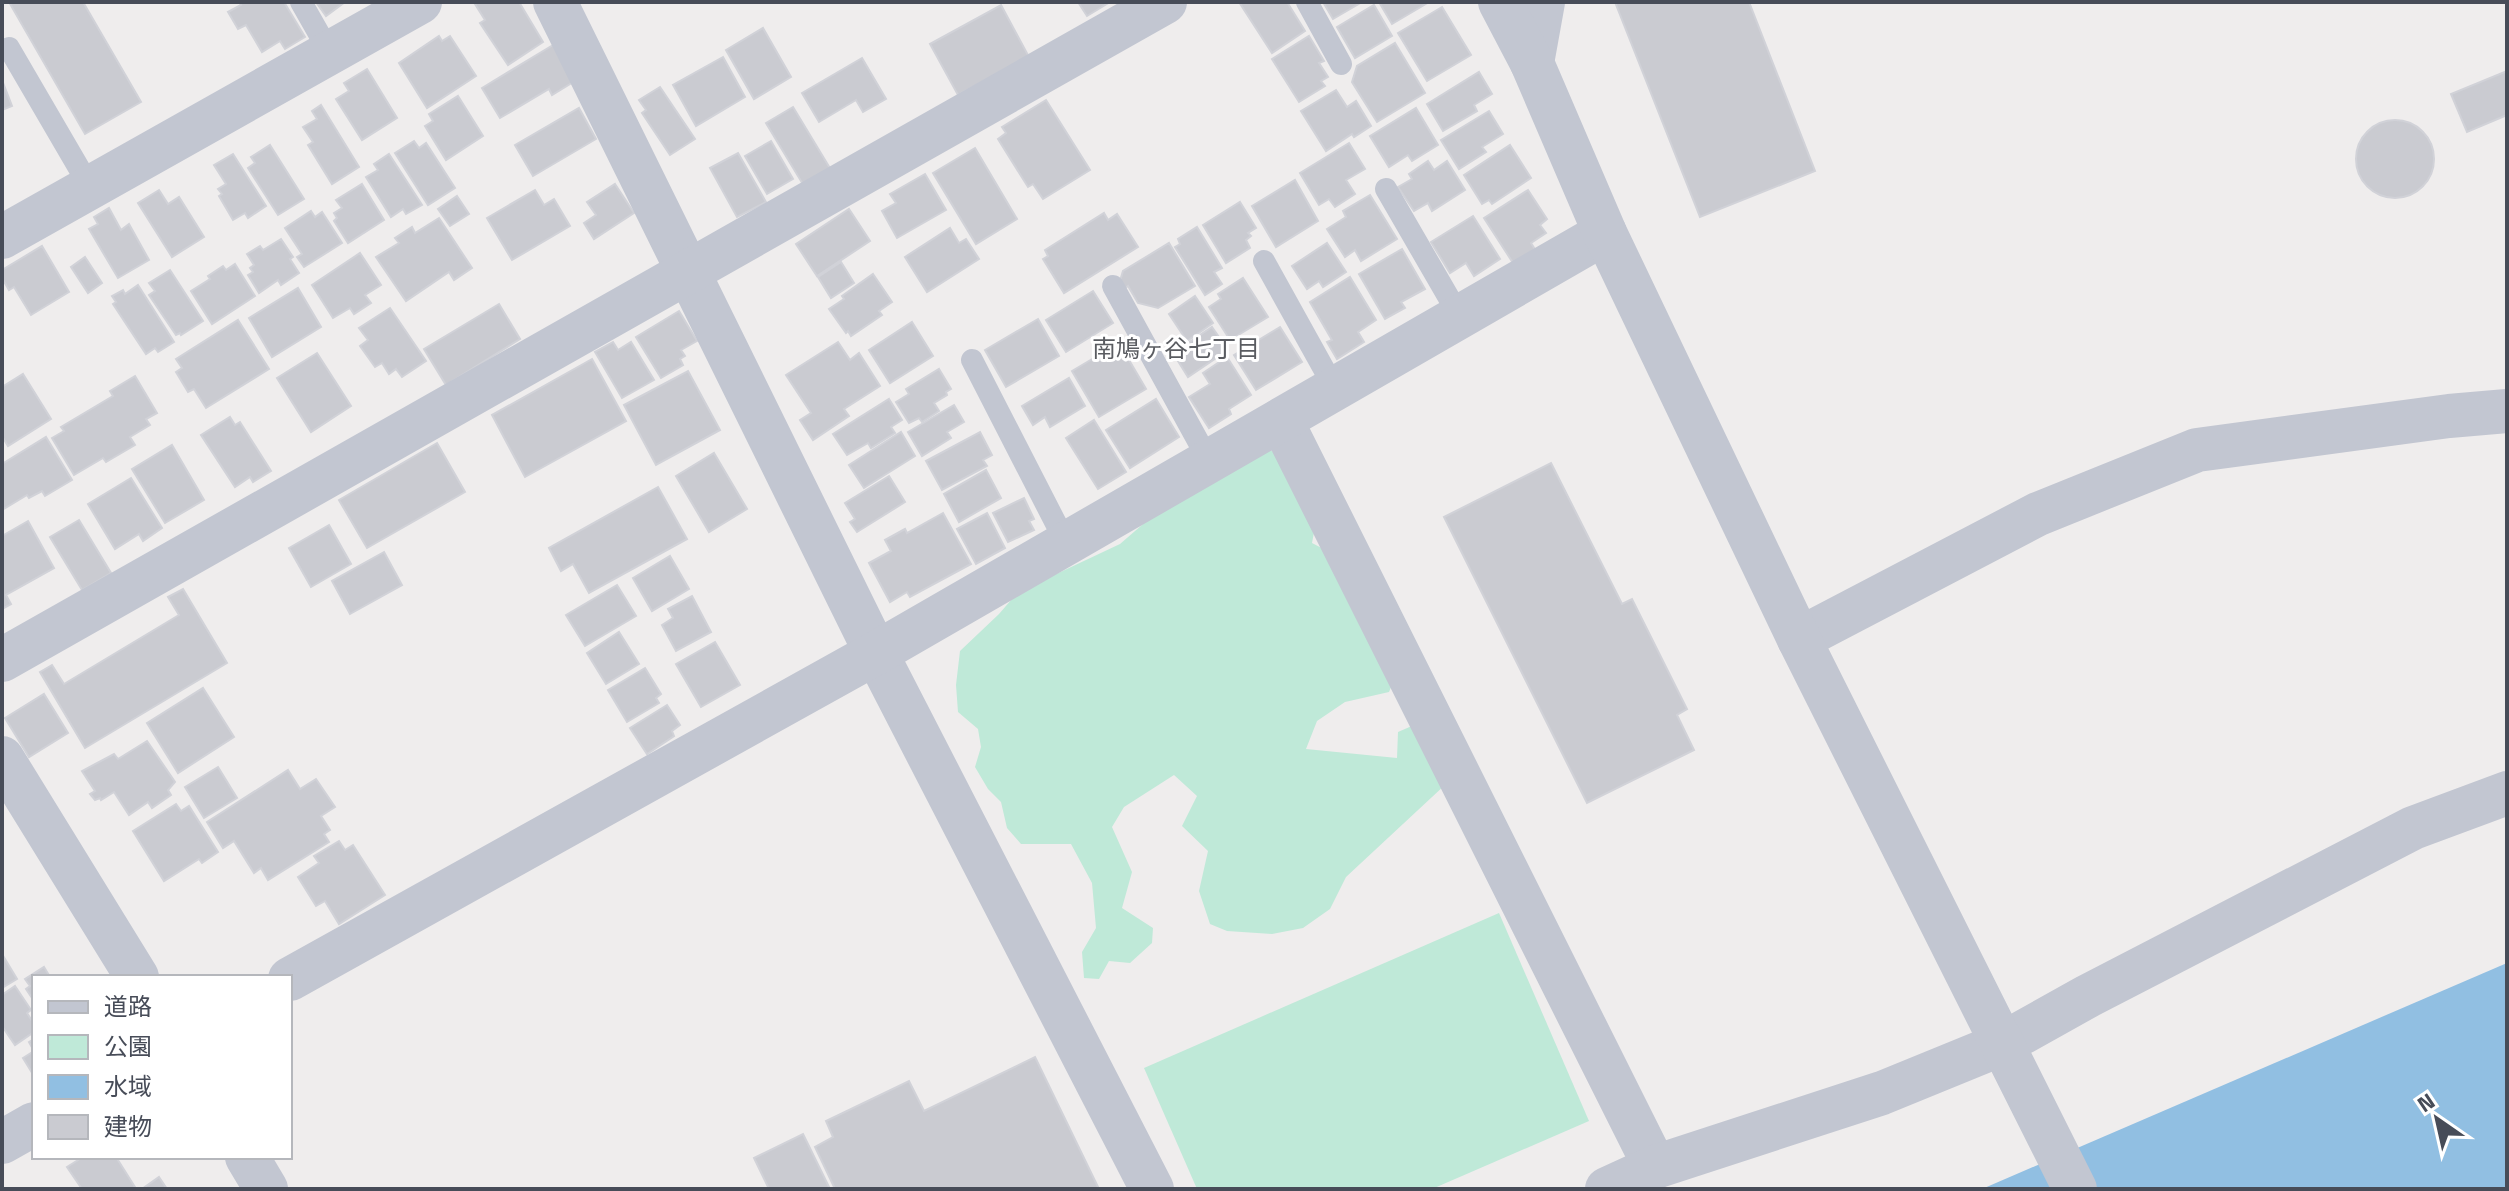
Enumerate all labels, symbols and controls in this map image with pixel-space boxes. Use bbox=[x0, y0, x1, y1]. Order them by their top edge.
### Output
district label: 南鳩ヶ谷七丁目 bbox=[1092, 330, 1260, 366]
legend bbox=[32, 975, 292, 1159]
text: 道路 bbox=[104, 988, 152, 1024]
text: 公園 bbox=[104, 1028, 152, 1064]
text: 水域 bbox=[104, 1068, 152, 1104]
north arrow bbox=[2397, 1079, 2477, 1159]
text: N bbox=[2410, 1084, 2442, 1121]
text: 建物 bbox=[104, 1108, 152, 1144]

